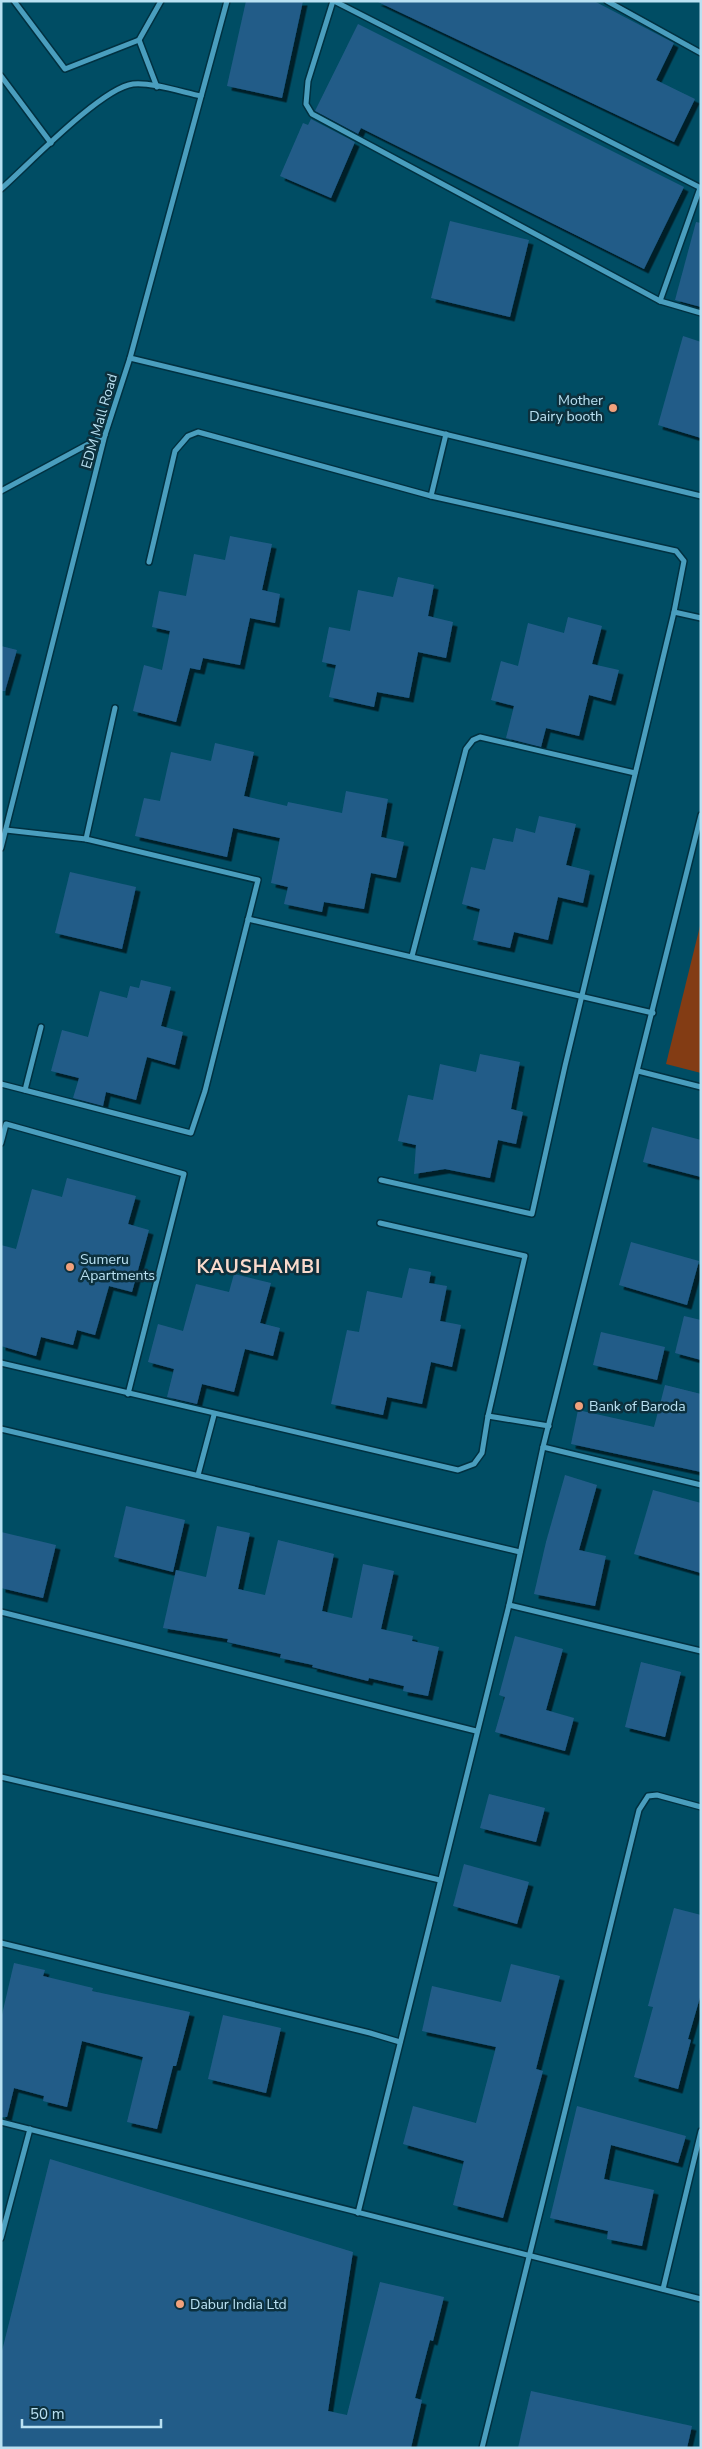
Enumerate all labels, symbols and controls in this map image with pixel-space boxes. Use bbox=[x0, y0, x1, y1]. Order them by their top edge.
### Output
street label: EDM Mall Road bbox=[77, 371, 122, 471]
place label: Mother Dairy booth bbox=[529, 391, 603, 426]
marker: Mother Dairy booth bbox=[607, 402, 619, 414]
place label: Sumeru Apartments bbox=[80, 1250, 155, 1285]
district label: KAUSHAMBI bbox=[197, 1254, 321, 1280]
marker: Sumeru Apartments bbox=[64, 1261, 76, 1273]
place label: Bank of Baroda bbox=[589, 1397, 686, 1416]
marker: Bank of Baroda bbox=[573, 1400, 585, 1412]
place label: Dabur India Ltd bbox=[190, 2295, 287, 2314]
marker: Dabur India Ltd bbox=[174, 2298, 186, 2310]
scale bar bbox=[22, 2396, 161, 2428]
text: 50 m bbox=[30, 2404, 65, 2424]

